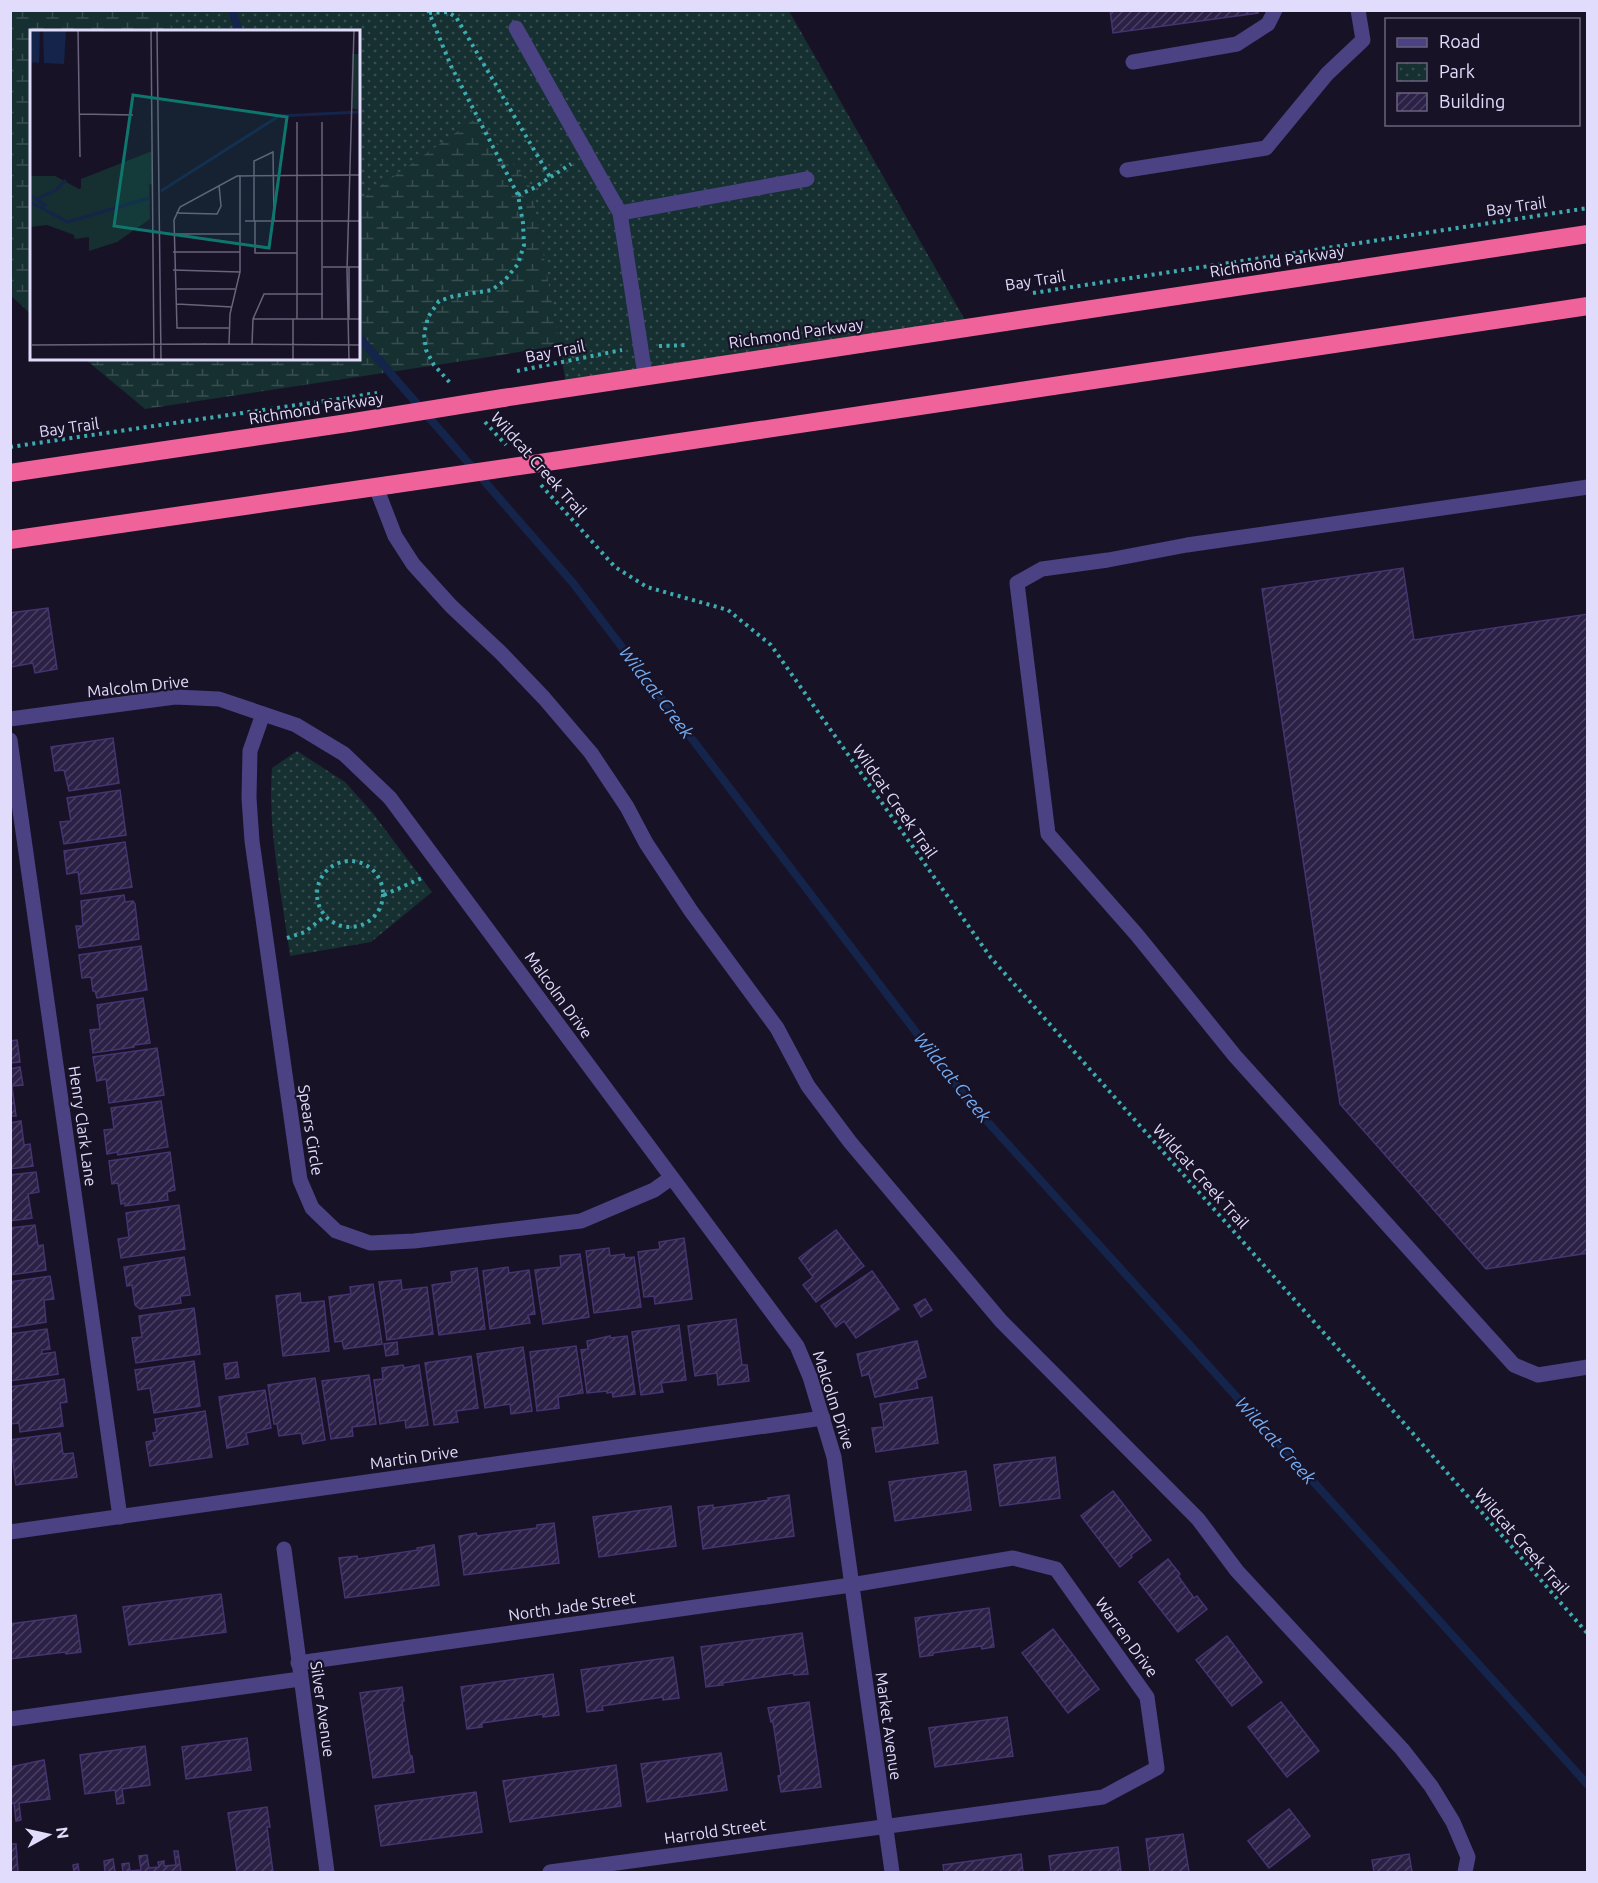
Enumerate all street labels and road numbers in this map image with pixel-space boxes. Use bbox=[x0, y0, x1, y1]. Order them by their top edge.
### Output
street label: Bay Trail bbox=[1485, 193, 1547, 219]
street label: Richmond Parkway bbox=[1208, 241, 1346, 281]
street label: Bay Trail bbox=[1004, 266, 1066, 294]
street label: Richmond Parkway bbox=[727, 315, 865, 351]
street label: Bay Trail bbox=[524, 336, 586, 366]
street label: Richmond Parkway bbox=[247, 388, 385, 428]
street label: Wildcat Creek Trail bbox=[487, 408, 591, 520]
street label: Bay Trail bbox=[38, 414, 100, 440]
street label: Malcolm Drive bbox=[86, 672, 190, 700]
street label: Wildcat Creek Trail bbox=[849, 741, 941, 861]
street label: Malcolm Drive bbox=[522, 948, 596, 1042]
street label: Henry Clark Lane bbox=[66, 1065, 100, 1187]
street label: Spears Circle bbox=[295, 1083, 327, 1177]
street label: Wildcat Creek Trail bbox=[1149, 1120, 1253, 1232]
street label: Malcolm Drive bbox=[810, 1348, 858, 1452]
street label: Martin Drive bbox=[369, 1442, 459, 1472]
street label: Wildcat Creek Trail bbox=[1471, 1484, 1573, 1598]
street label: North Jade Street bbox=[507, 1588, 638, 1624]
street label: Warren Drive bbox=[1092, 1594, 1162, 1680]
street label: Silver Avenue bbox=[307, 1660, 339, 1758]
street label: Market Avenue bbox=[873, 1671, 905, 1781]
street label: Harrold Street bbox=[663, 1815, 768, 1847]

